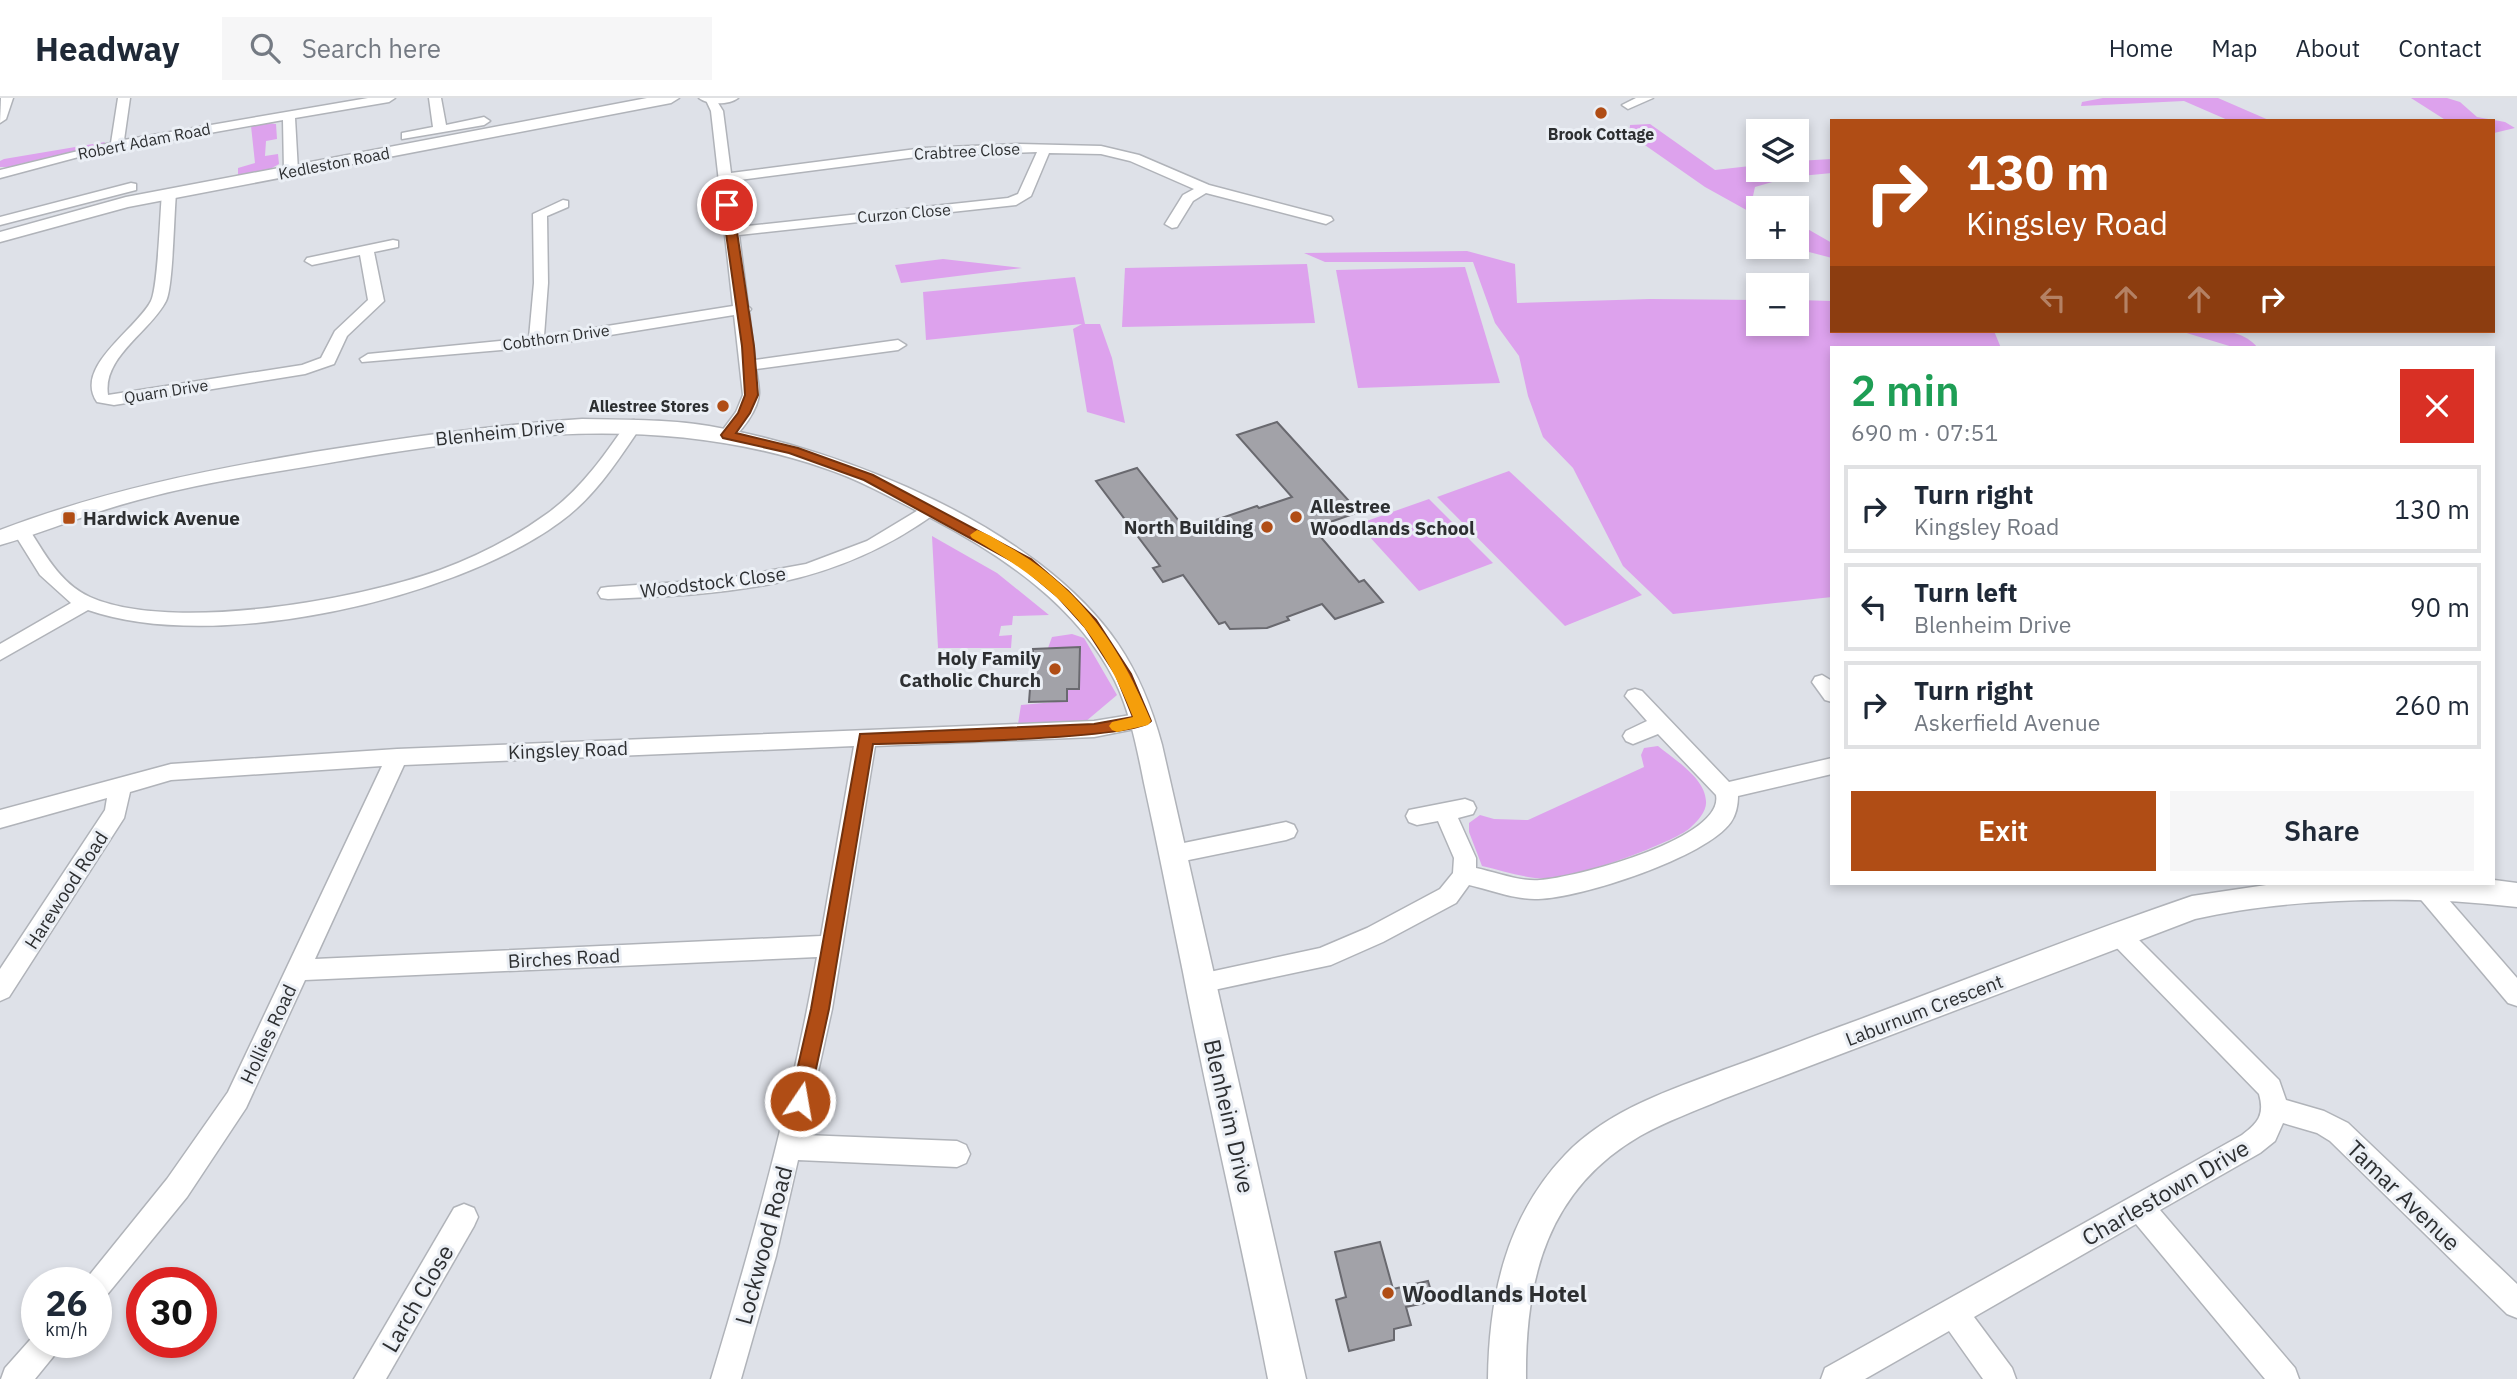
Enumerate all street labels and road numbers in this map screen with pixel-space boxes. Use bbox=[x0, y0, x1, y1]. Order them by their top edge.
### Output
street label: Robert Adam Road bbox=[76, 118, 212, 164]
street label: Crabtree Close bbox=[914, 138, 1021, 164]
street label: Kedleston Road bbox=[277, 142, 391, 184]
street label: Curzon Close bbox=[856, 199, 952, 227]
street label: Cobthorn Drive bbox=[501, 320, 611, 354]
street label: Quarn Drive bbox=[123, 374, 210, 408]
street label: Blenheim Drive bbox=[434, 413, 566, 451]
street label: Woodstock Close bbox=[639, 561, 787, 603]
street label: Kingsley Road bbox=[508, 736, 628, 764]
street label: Harewood Road bbox=[19, 827, 113, 953]
street label: Birches Road bbox=[507, 943, 621, 973]
street label: Laburnum Crescent bbox=[1842, 969, 2006, 1051]
street label: Hollies Road bbox=[235, 980, 301, 1088]
street label: Blenheim Drive bbox=[1198, 1036, 1262, 1196]
street label: Charlestown Drive bbox=[2076, 1132, 2254, 1252]
street label: Tamar Avenue bbox=[2341, 1133, 2467, 1257]
street label: Lockwood Road bbox=[727, 1162, 799, 1328]
street label: Larch Close bbox=[374, 1239, 460, 1357]

